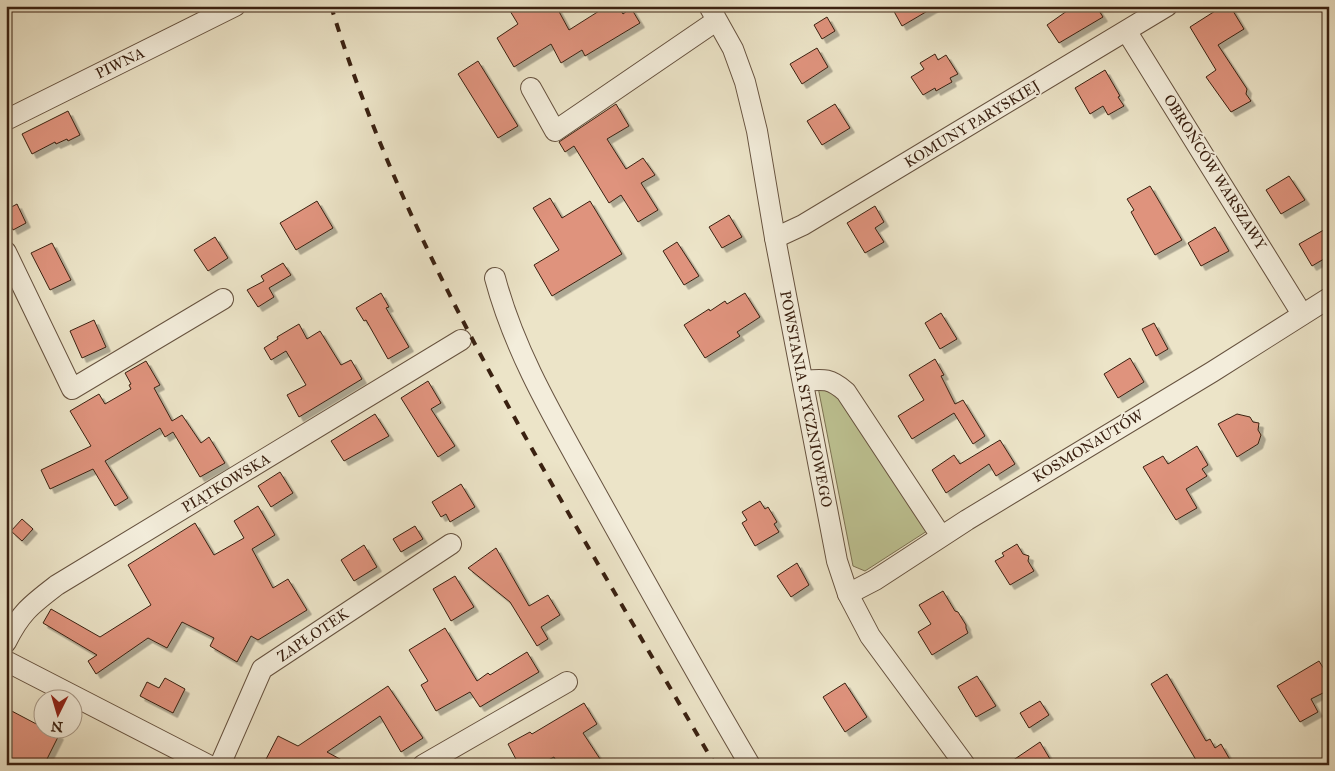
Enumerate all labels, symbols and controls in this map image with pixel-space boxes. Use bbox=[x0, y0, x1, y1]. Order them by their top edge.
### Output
street label: PIWNA bbox=[93, 44, 147, 82]
street label: KOMUNY PARYSKIEJ bbox=[901, 76, 1043, 172]
street label: OBROŃCÓW WARSZAWY bbox=[1160, 91, 1271, 253]
street label: POWSTANIA STYCZNIOWEGO bbox=[776, 289, 836, 509]
street label: KOSMONAUTÓW bbox=[1029, 404, 1147, 486]
street label: PIĄTKOWSKA bbox=[179, 450, 273, 516]
street label: ZAPŁOTEK bbox=[274, 604, 352, 665]
north arrow bbox=[32, 688, 82, 738]
text: N bbox=[50, 717, 64, 735]

